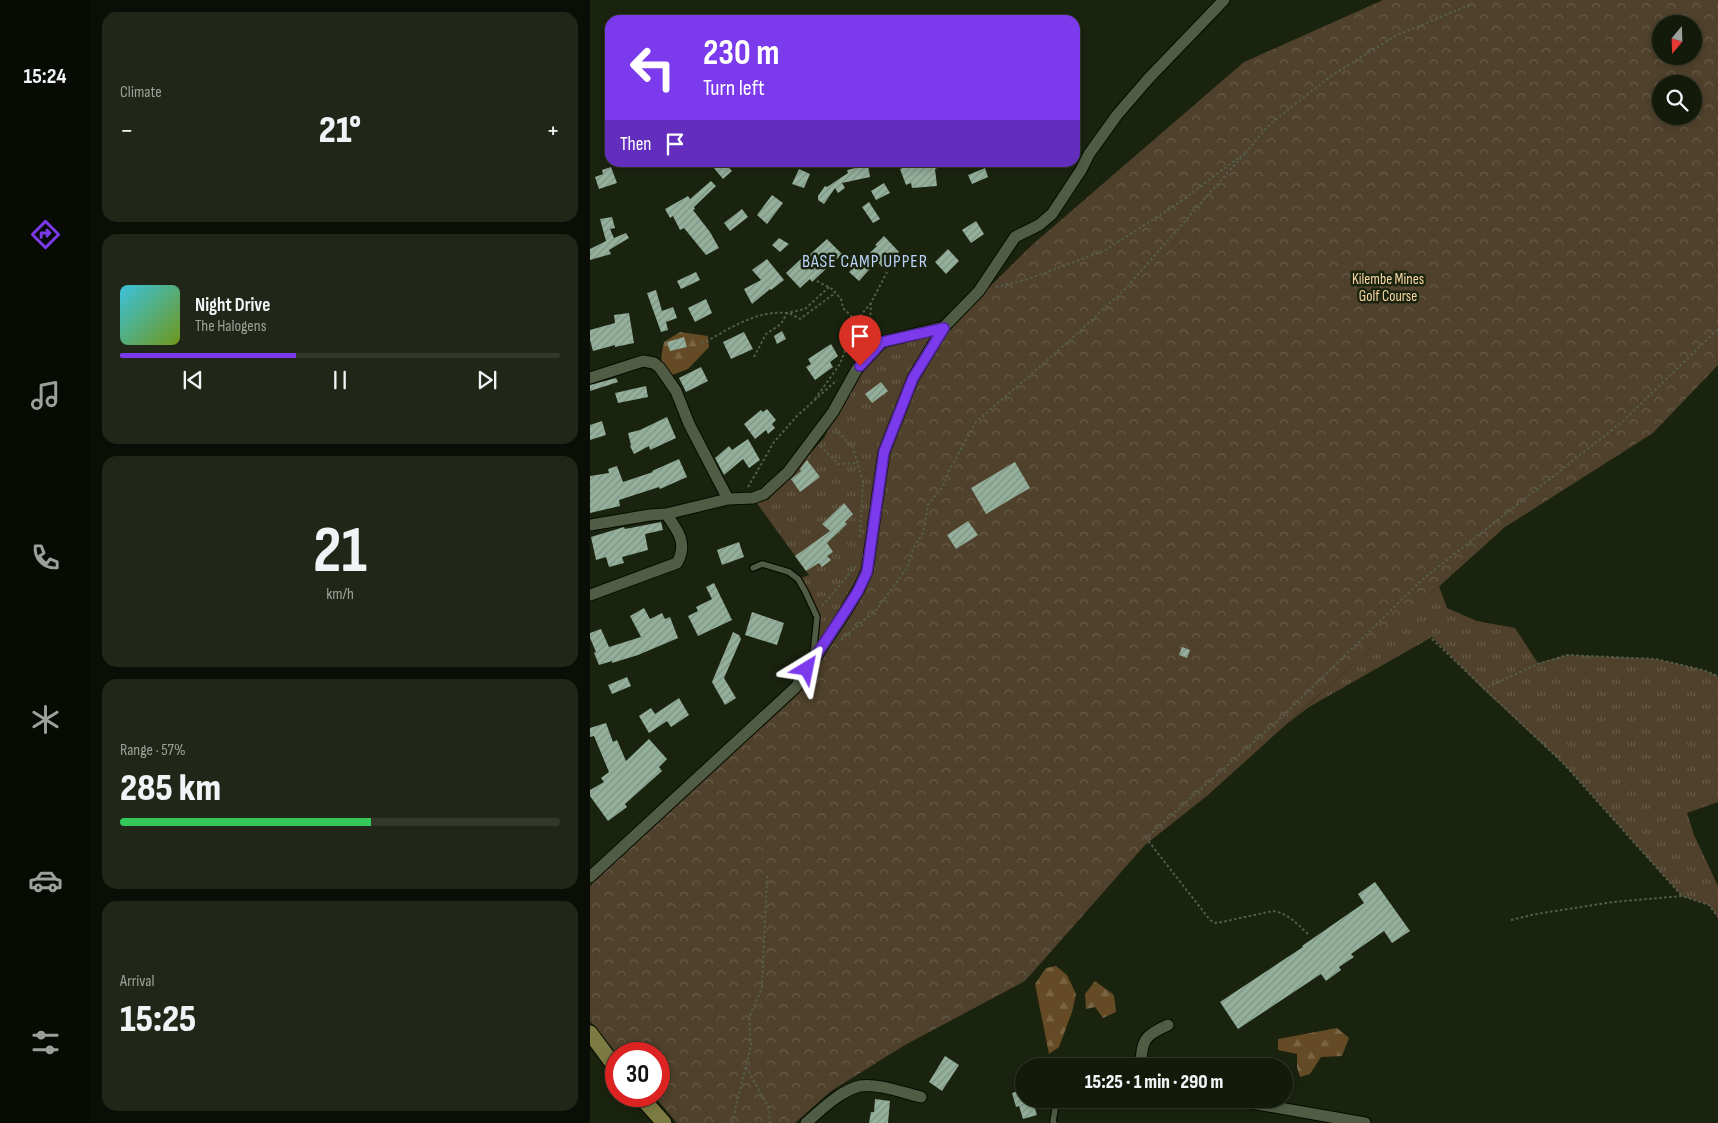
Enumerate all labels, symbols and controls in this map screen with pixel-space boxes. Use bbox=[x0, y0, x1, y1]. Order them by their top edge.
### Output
north arrow bbox=[1652, 15, 1702, 65]
map controls bbox=[1652, 15, 1702, 125]
text: 230 m bbox=[703, 32, 779, 75]
icon: left bbox=[620, 35, 685, 100]
text: 15:24 bbox=[23, 63, 67, 90]
text: Turn left bbox=[703, 75, 765, 102]
button: search bbox=[1652, 75, 1702, 125]
text: Climate bbox=[120, 83, 162, 102]
text: 21° bbox=[319, 108, 361, 153]
text: − bbox=[120, 114, 134, 147]
text: + bbox=[546, 114, 560, 147]
icon: arrive bbox=[661, 130, 689, 158]
text: Then bbox=[620, 133, 651, 156]
icon: directions bbox=[28, 217, 63, 252]
district label: BASE CAMP UPPER bbox=[802, 251, 928, 272]
park label: Kilembe Mines Golf Course bbox=[1352, 270, 1424, 306]
text: Night Drive bbox=[195, 294, 270, 317]
pin bbox=[839, 315, 881, 366]
text: The Halogens bbox=[195, 317, 266, 336]
icon: arrive bbox=[846, 322, 874, 350]
icon: previous bbox=[179, 366, 207, 394]
icon: pause bbox=[326, 366, 354, 394]
icon: next bbox=[473, 366, 501, 394]
icon: music bbox=[28, 378, 63, 413]
text: 21 bbox=[313, 513, 367, 591]
icon: phone bbox=[28, 540, 63, 575]
text: km/h bbox=[326, 585, 354, 604]
position arrow bbox=[780, 642, 832, 694]
icon: climate bbox=[28, 702, 63, 737]
text: Range · 57% bbox=[120, 741, 186, 760]
text: 285 km bbox=[120, 766, 221, 811]
icon: car bbox=[28, 863, 63, 898]
text: Arrival bbox=[120, 972, 154, 991]
text: 15:25 bbox=[120, 997, 196, 1042]
icon: filters bbox=[28, 1025, 63, 1060]
speed limit sign: 30 bbox=[605, 1042, 670, 1107]
text: 15:25 · 1 min · 290 m bbox=[1085, 1071, 1223, 1094]

